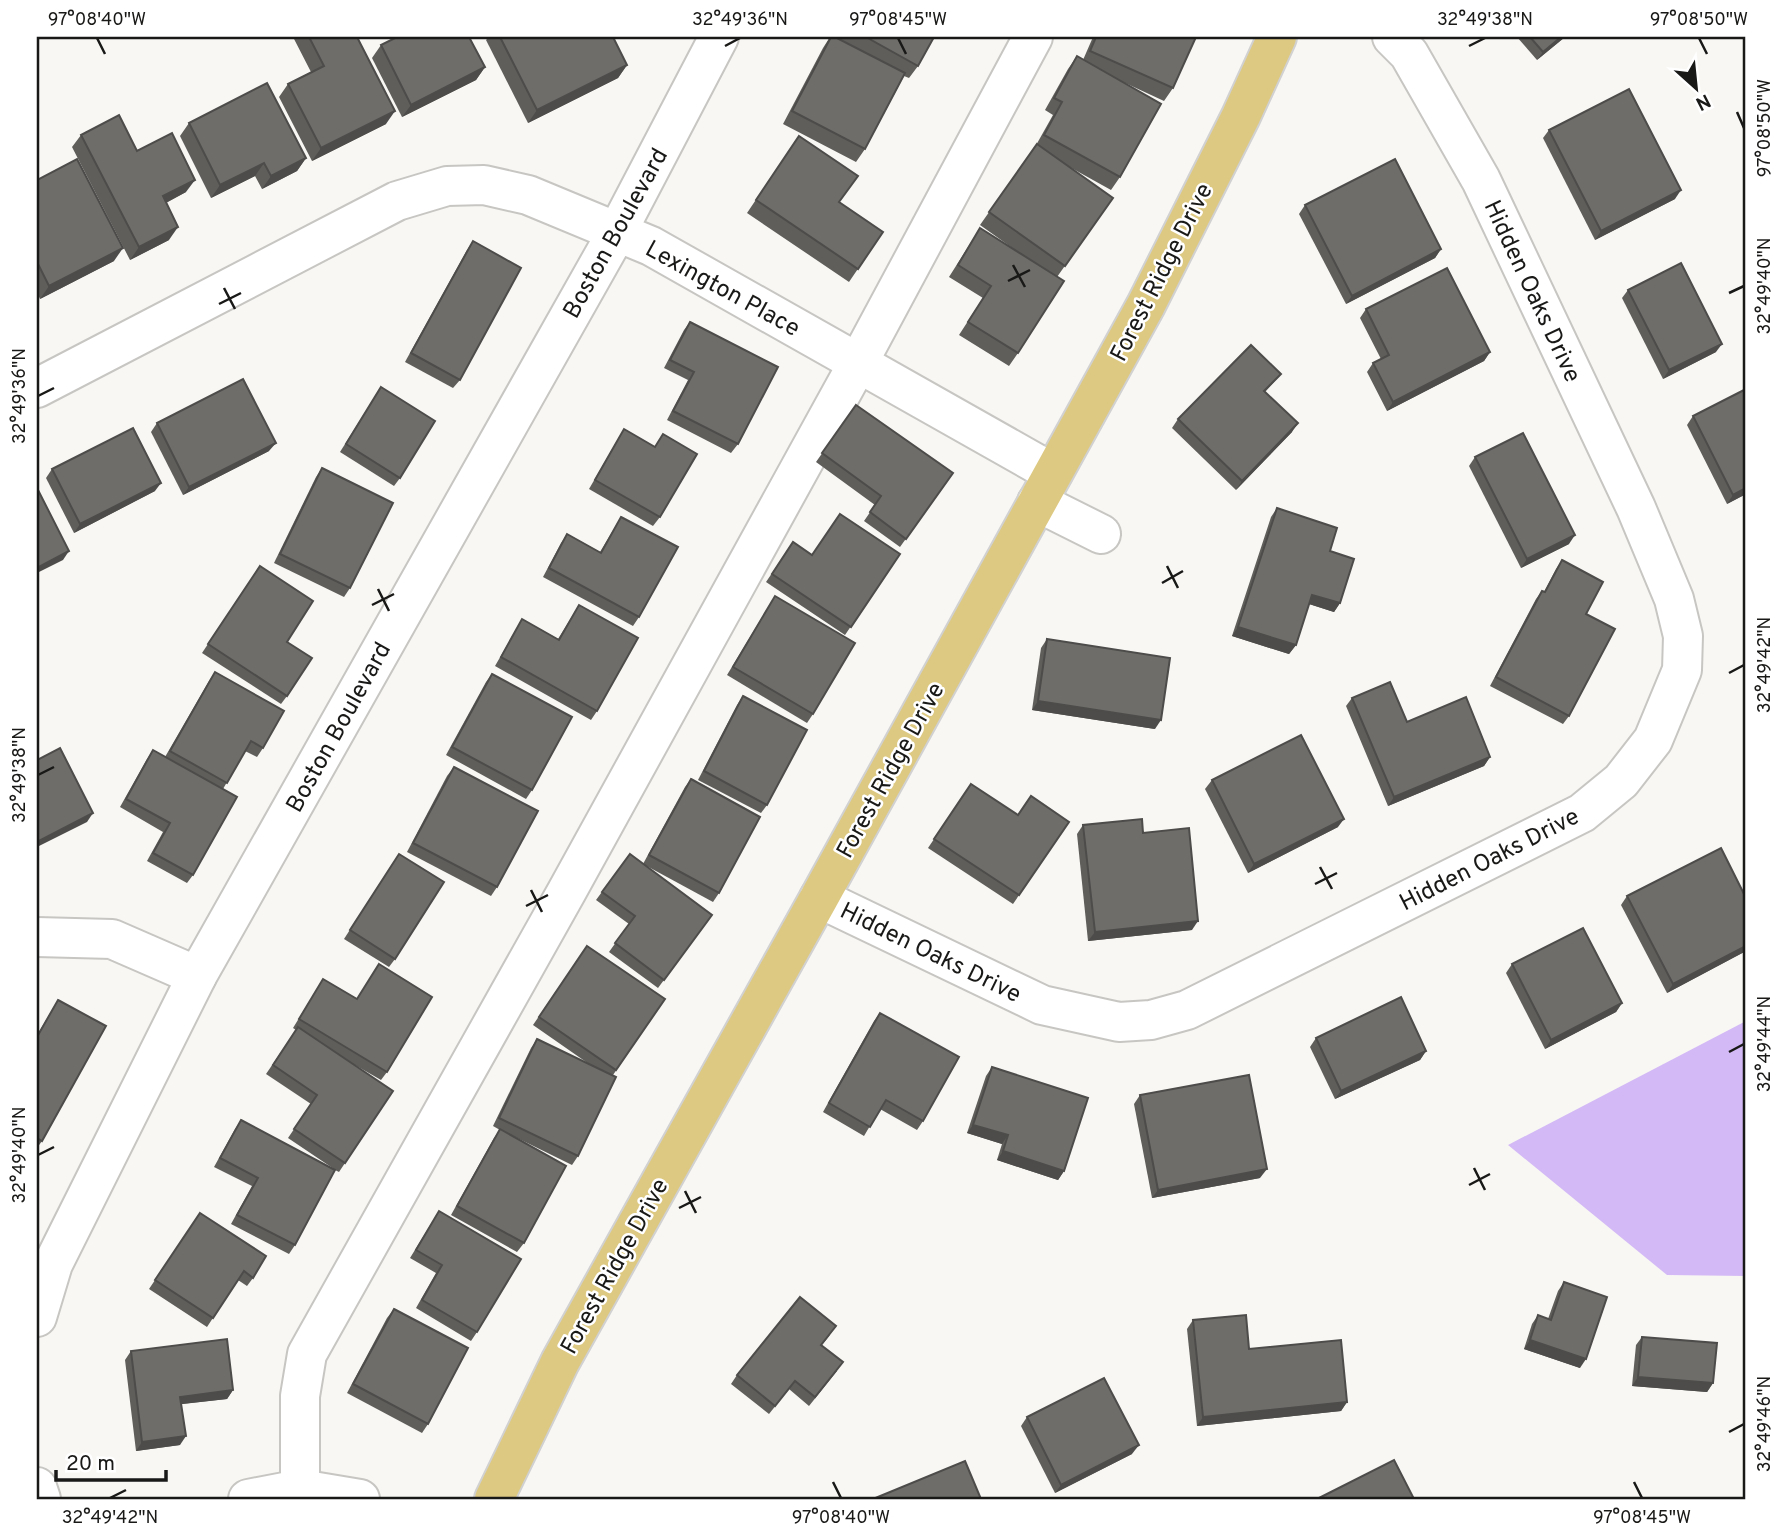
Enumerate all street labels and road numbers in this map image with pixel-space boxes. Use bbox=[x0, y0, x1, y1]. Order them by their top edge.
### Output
street label: Boston Boulevard bbox=[558, 144, 676, 324]
street label: Forest Ridge Drive bbox=[1105, 179, 1221, 367]
street label: Hidden Oaks Drive bbox=[1476, 196, 1587, 388]
street label: Lexington Place bbox=[639, 235, 805, 345]
street label: Boston Boulevard bbox=[281, 638, 399, 818]
street label: Forest Ridge Drive bbox=[831, 678, 952, 864]
street label: Hidden Oaks Drive bbox=[1395, 802, 1585, 919]
street label: Hidden Oaks Drive bbox=[835, 897, 1026, 1011]
street label: Forest Ridge Drive bbox=[555, 1174, 676, 1360]

